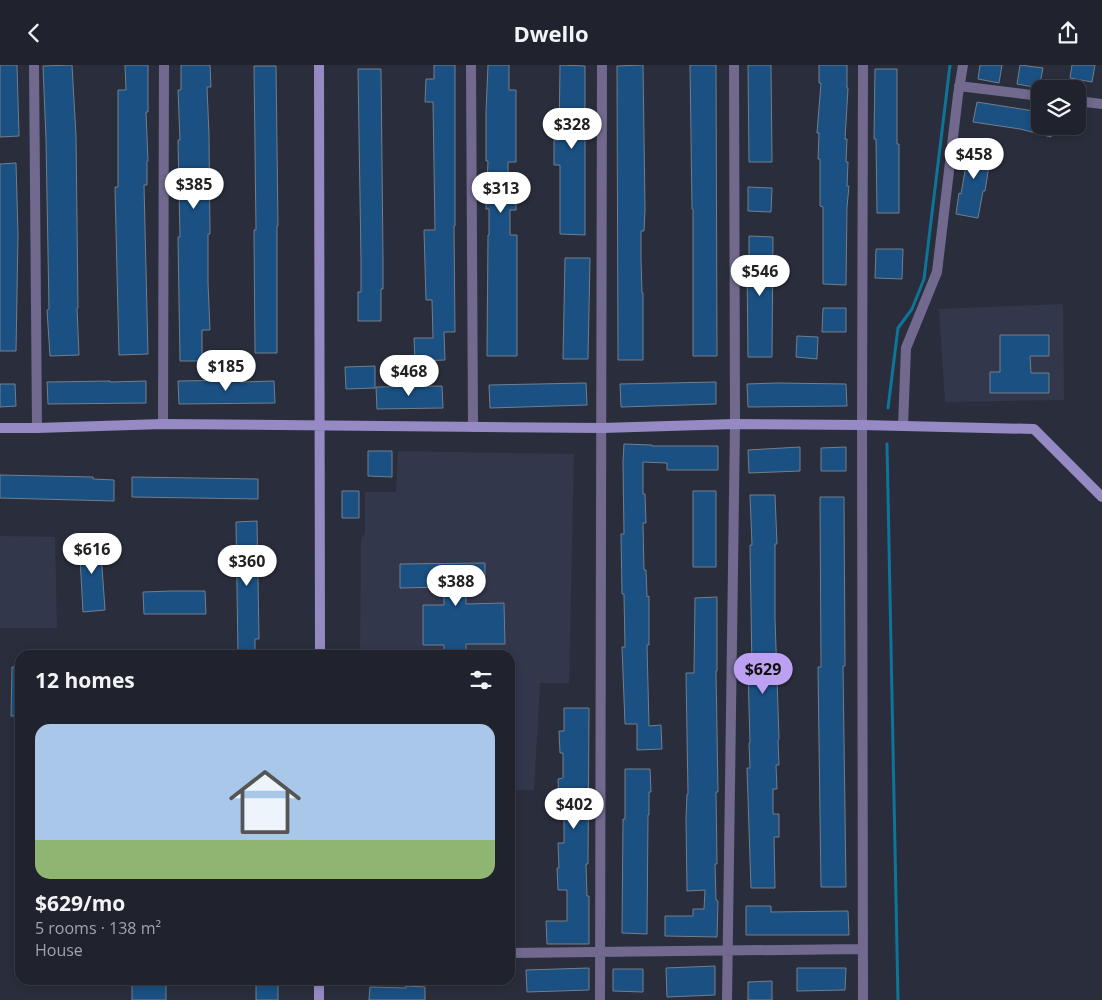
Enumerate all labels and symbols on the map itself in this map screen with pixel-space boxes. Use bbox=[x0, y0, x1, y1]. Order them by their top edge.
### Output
pin: $328 bbox=[542, 107, 602, 150]
pin: $458 bbox=[944, 137, 1004, 180]
pin: $385 bbox=[164, 167, 224, 210]
pin: $313 bbox=[471, 171, 531, 214]
pin: $546 bbox=[730, 255, 790, 297]
pin: $185 bbox=[196, 349, 256, 392]
pin: $468 bbox=[379, 355, 439, 397]
pin: $616 bbox=[62, 533, 122, 575]
pin: $360 bbox=[217, 545, 277, 587]
pin: $388 bbox=[426, 565, 486, 607]
pin: $629 bbox=[733, 653, 793, 695]
pin: $402 bbox=[544, 787, 604, 830]

